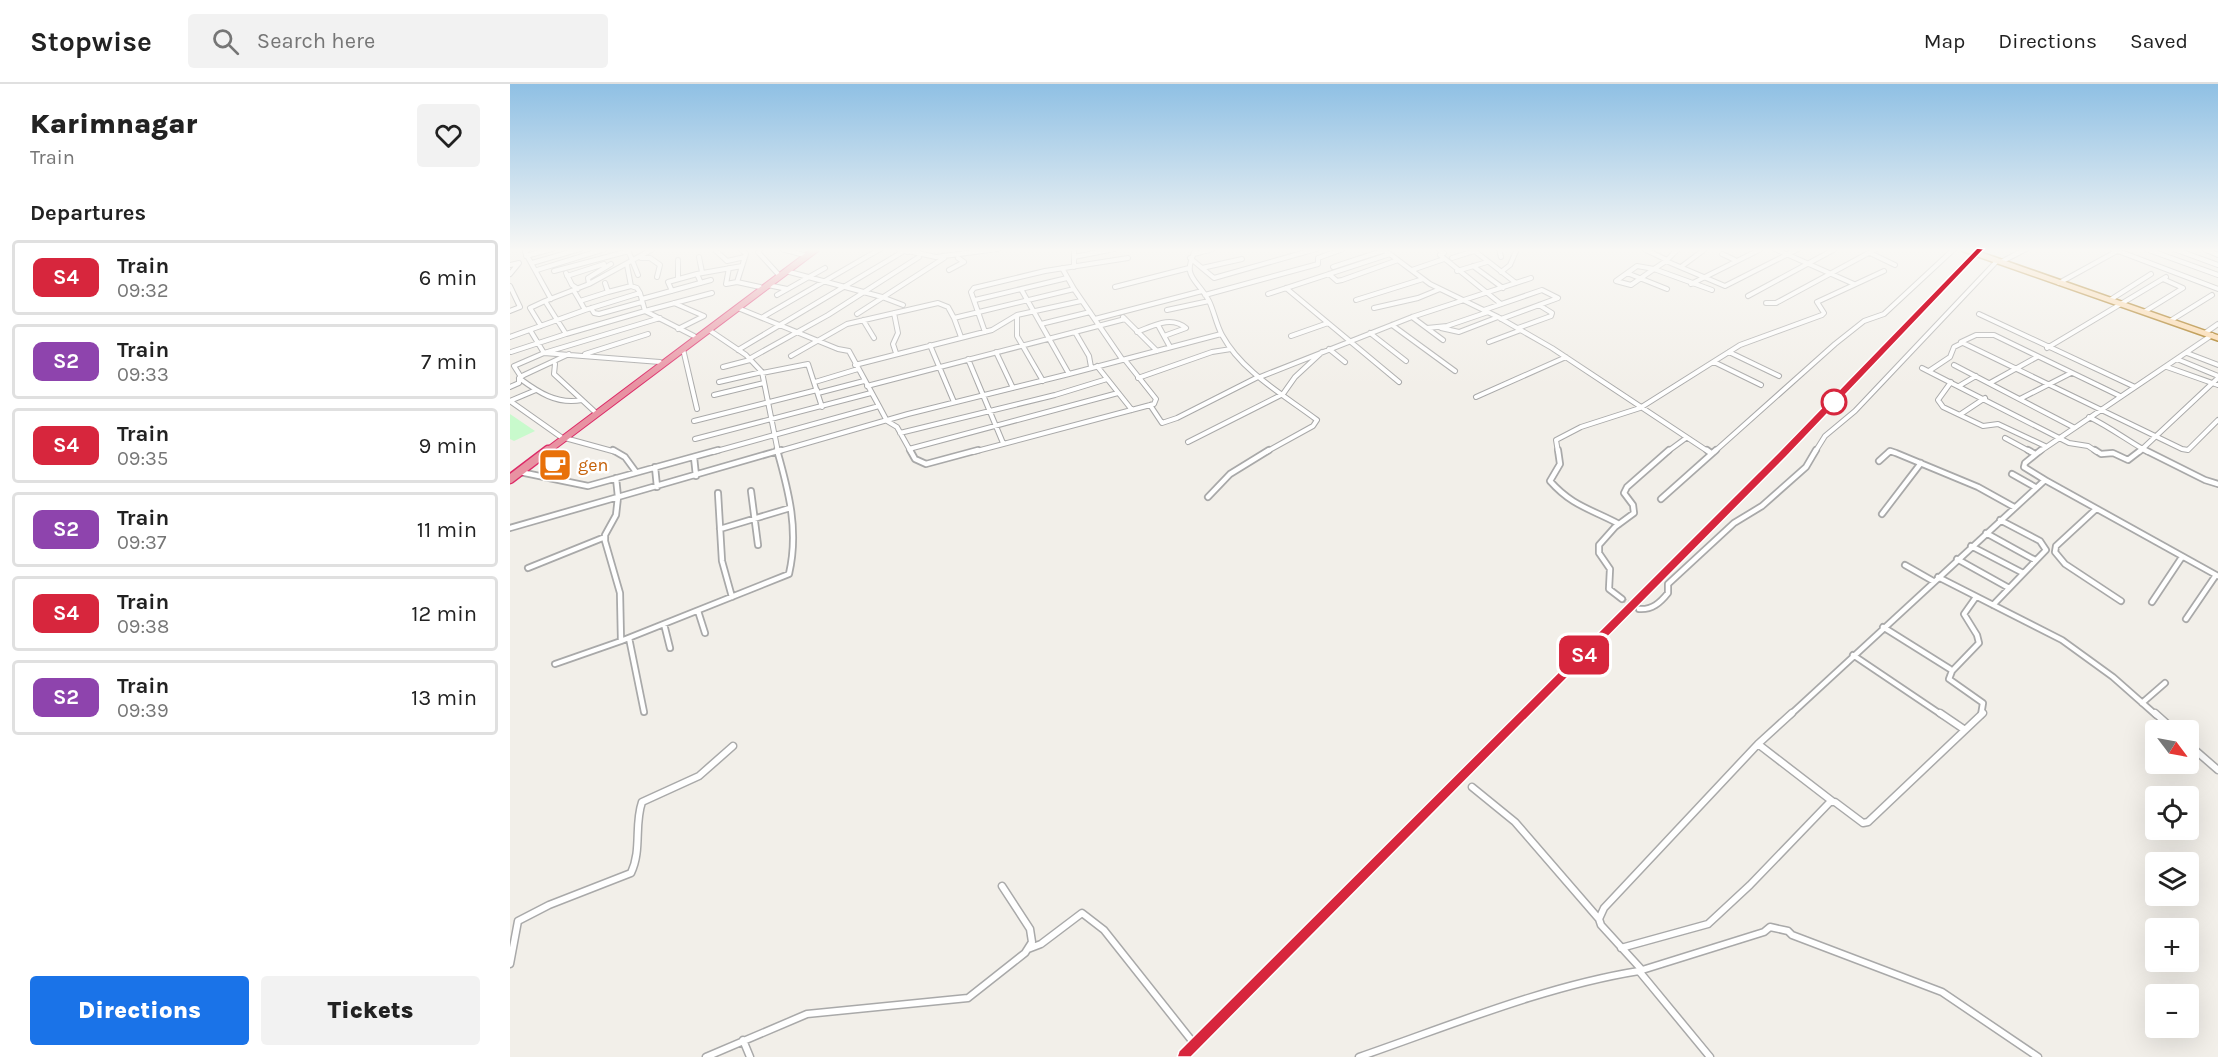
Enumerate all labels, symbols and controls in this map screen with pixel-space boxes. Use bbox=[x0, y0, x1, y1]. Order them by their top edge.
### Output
search box bbox=[188, 14, 608, 68]
text: Stopwise bbox=[30, 25, 152, 58]
icon: search bbox=[209, 25, 242, 58]
text: Search here bbox=[257, 28, 375, 54]
text: Map bbox=[1924, 29, 1965, 53]
text: Directions bbox=[1998, 29, 2097, 53]
text: Saved bbox=[2130, 29, 2188, 53]
button: heart bbox=[417, 104, 480, 167]
text: Karimnagar bbox=[30, 107, 198, 140]
text: Train bbox=[30, 146, 75, 169]
text: Departures bbox=[30, 200, 146, 226]
text: Train bbox=[117, 253, 169, 279]
text: S4 bbox=[53, 265, 79, 289]
text: 6 min bbox=[419, 265, 477, 291]
text: 09:32 bbox=[117, 279, 168, 302]
text: Train bbox=[117, 337, 169, 363]
text: S2 bbox=[53, 349, 79, 373]
text: 7 min bbox=[421, 349, 477, 375]
text: 09:33 bbox=[117, 363, 169, 386]
unlabelled marker bbox=[1821, 389, 1847, 415]
text: Train bbox=[117, 421, 169, 447]
text: S4 bbox=[53, 433, 79, 457]
text: 9 min bbox=[419, 433, 477, 459]
text: 09:35 bbox=[117, 447, 168, 470]
cafe icon: gen bbox=[537, 447, 573, 483]
place label: gen bbox=[578, 454, 608, 476]
text: Train bbox=[117, 505, 169, 531]
text: S2 bbox=[53, 517, 79, 541]
text: 11 min bbox=[417, 517, 477, 543]
text: 09:37 bbox=[117, 531, 166, 554]
text: Train bbox=[117, 589, 169, 615]
text: S4 bbox=[53, 601, 79, 625]
text: 12 min bbox=[411, 601, 477, 627]
text: 09:38 bbox=[117, 615, 169, 638]
line badge: S4 bbox=[1557, 636, 1611, 674]
text: S4 bbox=[1571, 643, 1597, 667]
text: Train bbox=[117, 673, 169, 699]
text: S2 bbox=[53, 685, 79, 709]
text: 13 min bbox=[411, 685, 477, 711]
text: 09:39 bbox=[117, 699, 169, 722]
north arrow bbox=[2145, 720, 2199, 774]
map controls bbox=[2145, 720, 2199, 1038]
button: locate bbox=[2145, 786, 2199, 840]
button: layers bbox=[2145, 852, 2199, 906]
button: + bbox=[2145, 918, 2199, 972]
button: Directions bbox=[30, 976, 249, 1045]
button: Tickets bbox=[261, 976, 480, 1045]
button: − bbox=[2145, 984, 2199, 1038]

